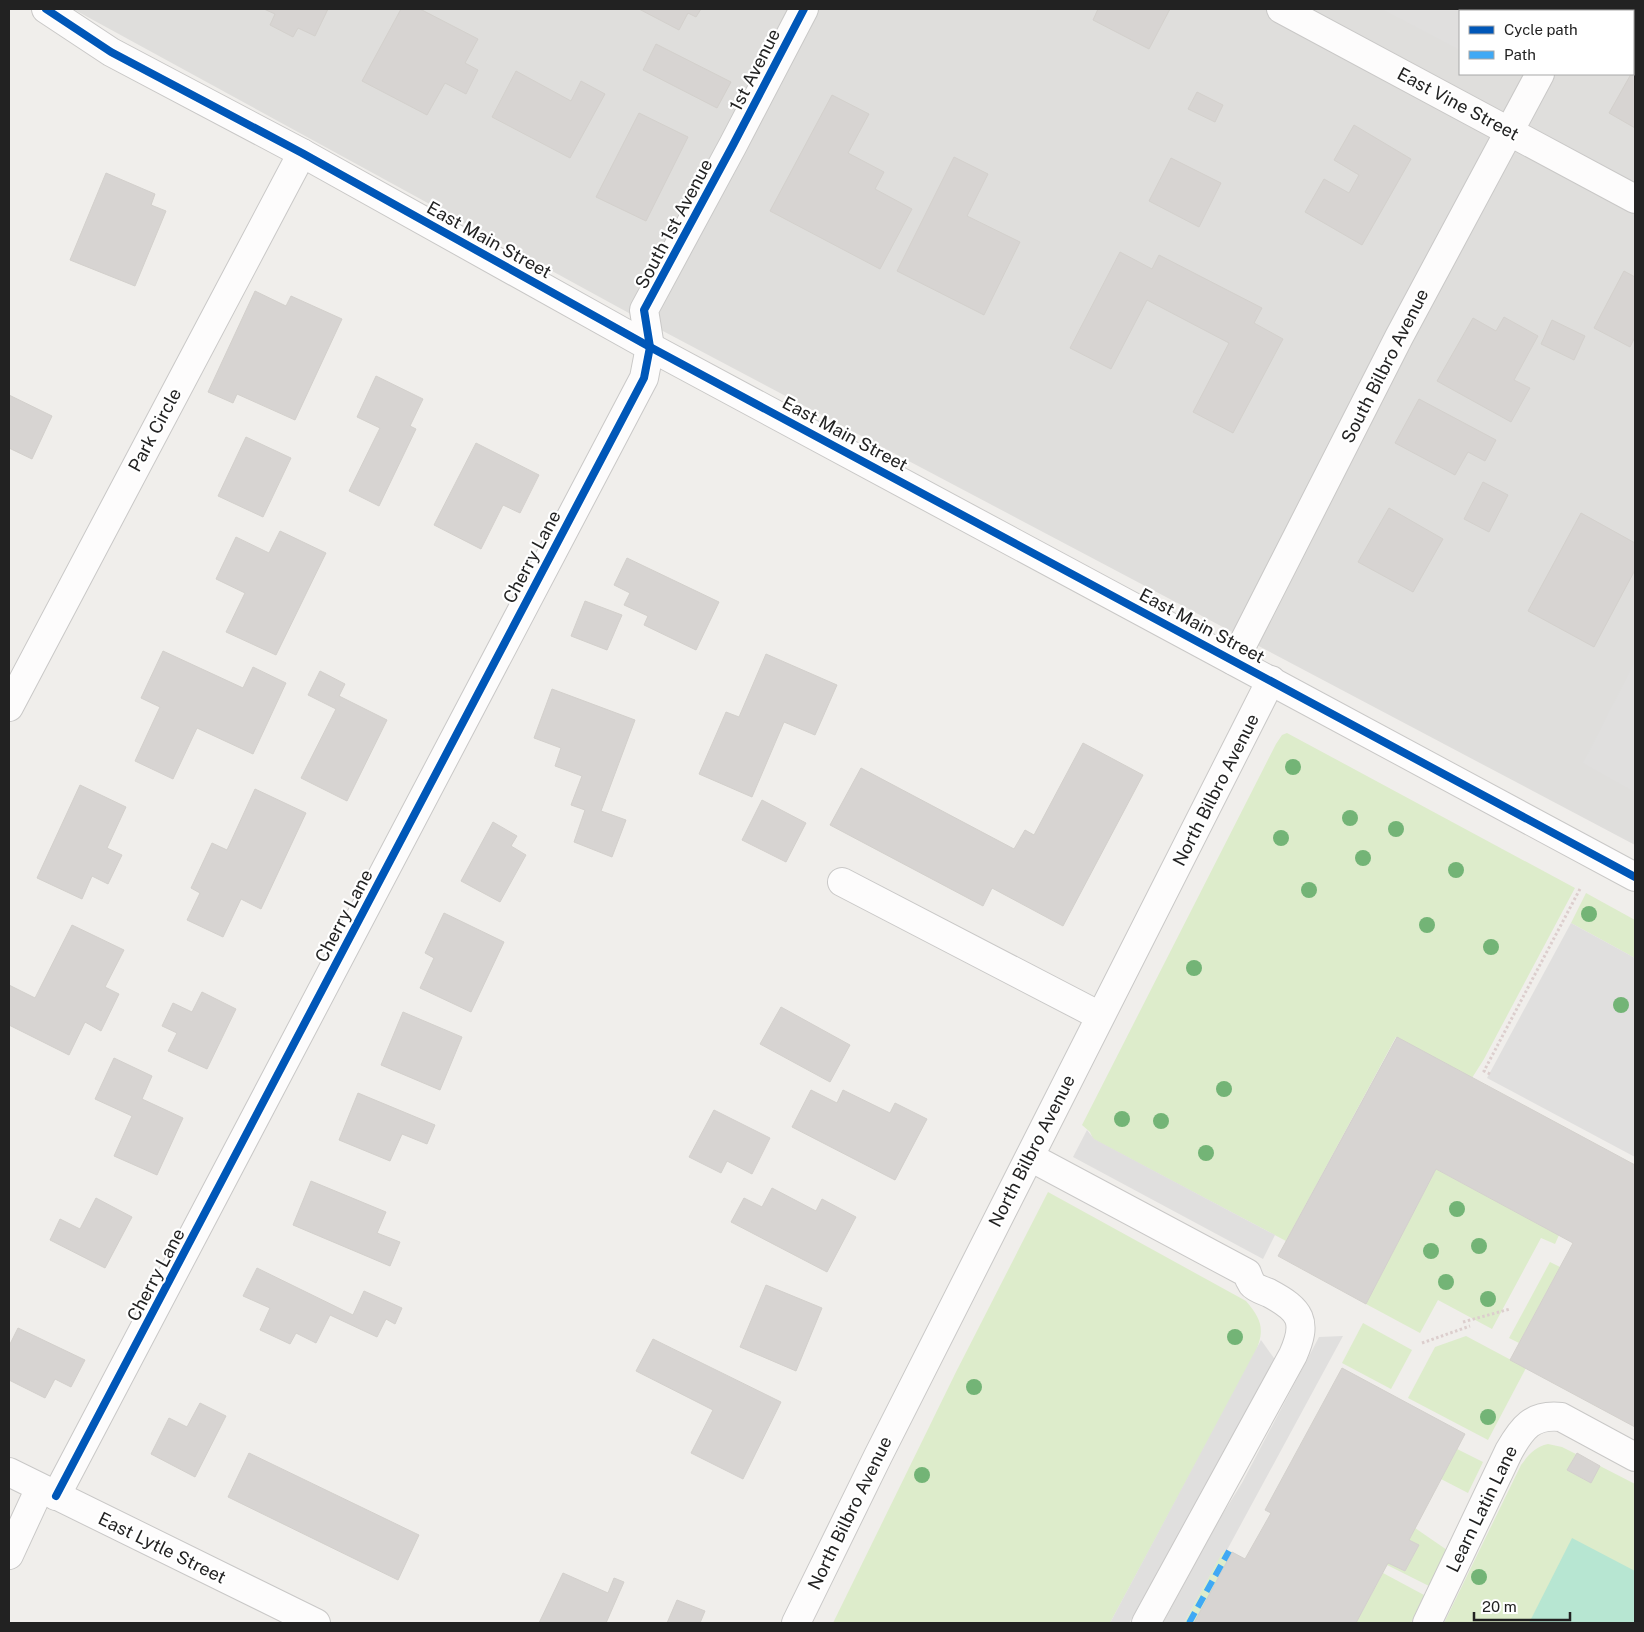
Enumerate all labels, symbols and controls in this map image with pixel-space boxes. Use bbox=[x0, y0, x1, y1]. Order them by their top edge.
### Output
legend bbox=[1459, 10, 1634, 75]
text: Cycle path bbox=[1504, 21, 1578, 38]
street label: 1st Avenue bbox=[725, 25, 784, 114]
text: Path bbox=[1504, 46, 1536, 63]
street label: East Vine Street bbox=[1394, 63, 1523, 144]
street label: South 1st Avenue bbox=[631, 155, 717, 292]
street label: East Main Street bbox=[423, 197, 555, 282]
street label: South Bilbro Avenue bbox=[1337, 285, 1433, 446]
street label: Park Circle bbox=[124, 384, 185, 475]
street label: East Main Street bbox=[779, 392, 912, 475]
street label: Cherry Lane bbox=[498, 507, 565, 607]
street label: East Main Street bbox=[1136, 584, 1269, 667]
street label: North Bilbro Avenue bbox=[1168, 710, 1263, 869]
street label: Cherry Lane bbox=[310, 866, 377, 966]
street label: North Bilbro Avenue bbox=[984, 1071, 1079, 1230]
street label: Cherry Lane bbox=[122, 1225, 189, 1325]
street label: North Bilbro Avenue bbox=[803, 1433, 896, 1593]
street label: Learn Latin Lane bbox=[1442, 1442, 1521, 1576]
street label: East Lytle Street bbox=[95, 1508, 230, 1588]
scale bar bbox=[1474, 1590, 1570, 1622]
text: 20 m bbox=[1482, 1598, 1517, 1615]

